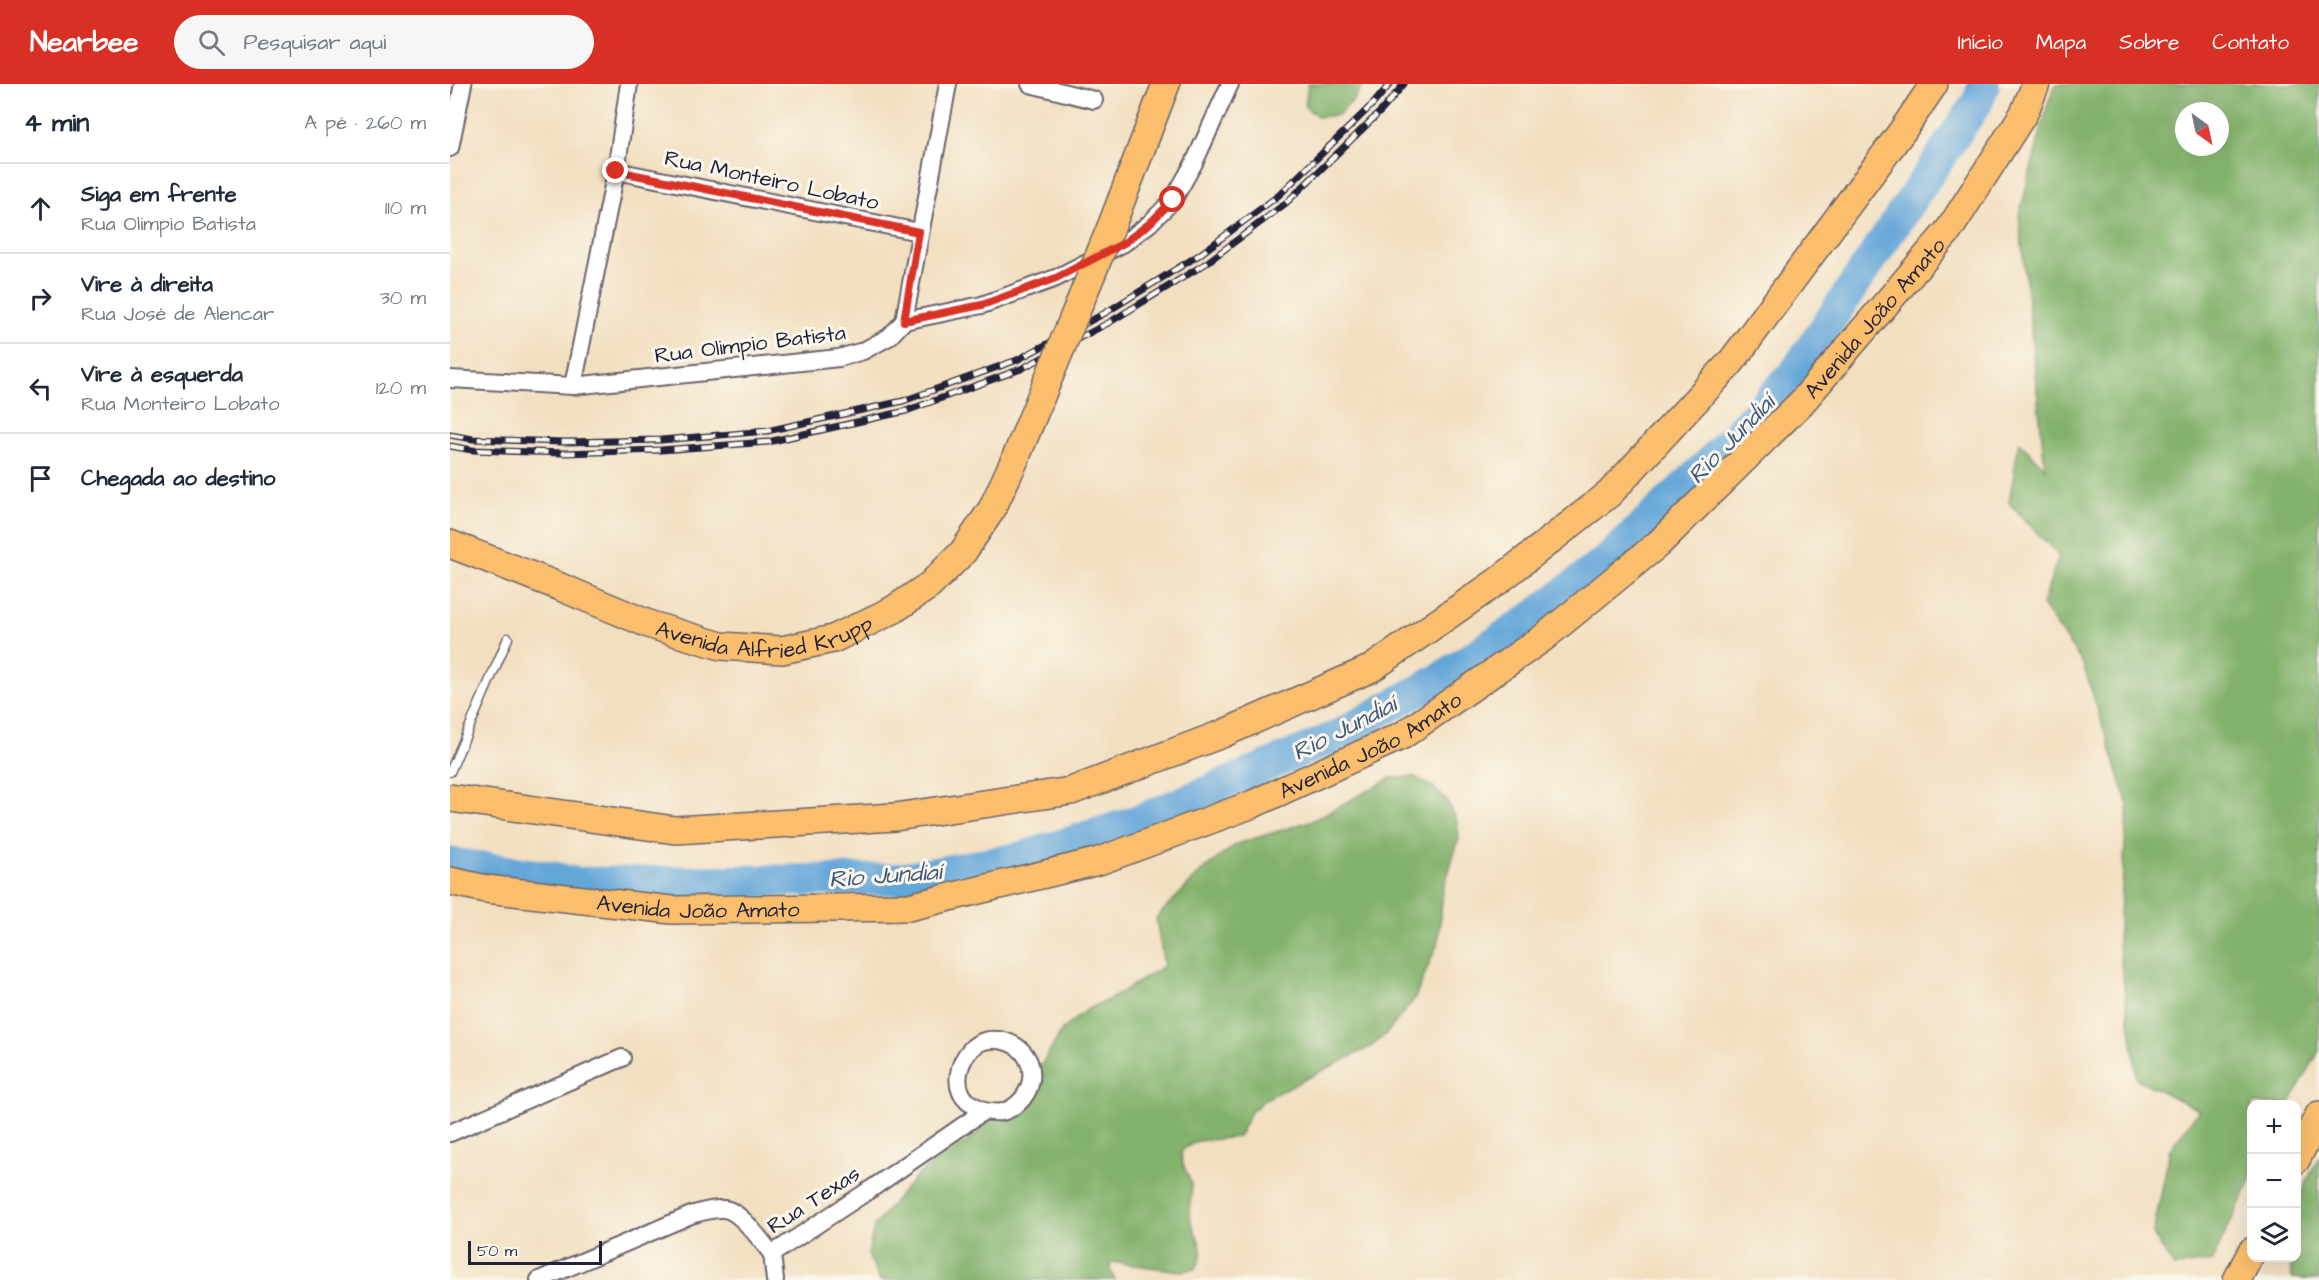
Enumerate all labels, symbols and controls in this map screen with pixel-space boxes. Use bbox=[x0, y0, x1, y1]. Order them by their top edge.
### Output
search box bbox=[174, 15, 594, 69]
text: Nearbee bbox=[30, 23, 138, 62]
icon: search bbox=[195, 26, 228, 59]
text: Pesquisar aqui bbox=[243, 27, 386, 58]
text: Início bbox=[1958, 28, 2003, 57]
text: Mapa bbox=[2036, 28, 2086, 57]
text: Sobre bbox=[2119, 28, 2179, 57]
text: Contato bbox=[2212, 28, 2289, 57]
north arrow bbox=[2175, 102, 2229, 156]
text: 4 min bbox=[24, 105, 89, 141]
text: A pé · 260 m bbox=[304, 109, 426, 137]
street label: Rua Monteiro Lobato bbox=[662, 143, 882, 218]
route end bbox=[602, 157, 628, 183]
text: Siga em frente bbox=[81, 179, 237, 210]
route start bbox=[1159, 186, 1185, 212]
icon: ahead bbox=[24, 192, 57, 225]
text: 110 m bbox=[385, 194, 426, 222]
text: Rua Olimpio Batista bbox=[81, 210, 256, 238]
street label: Avenida João Amato bbox=[1797, 231, 1953, 406]
text: Vire à direita bbox=[81, 269, 213, 300]
icon: right bbox=[24, 282, 57, 315]
text: 30 m bbox=[380, 284, 426, 312]
text: Rua José de Alencar bbox=[81, 300, 274, 328]
street label: Rua Olimpio Batista bbox=[653, 317, 848, 372]
text: Vire à esquerda bbox=[81, 359, 243, 390]
icon: left bbox=[24, 372, 57, 405]
text: 120 m bbox=[376, 374, 426, 402]
water label: Rio Jundiaí bbox=[1680, 384, 1786, 492]
text: Rua Monteiro Lobato bbox=[81, 390, 279, 418]
icon: arrive bbox=[24, 462, 57, 495]
text: Chegada ao destino bbox=[81, 463, 275, 494]
street label: Avenida Alfried Krupp bbox=[652, 608, 878, 667]
street label: Avenida João Amato bbox=[1274, 685, 1469, 807]
water label: Rio Jundiaí bbox=[1287, 686, 1406, 770]
water label: Rio Jundiaí bbox=[828, 855, 947, 897]
street label: Avenida João Amato bbox=[595, 888, 800, 927]
map controls bbox=[2247, 1100, 2301, 1262]
button: + bbox=[2247, 1100, 2301, 1154]
button: − bbox=[2247, 1154, 2301, 1208]
street label: Rua Texas bbox=[761, 1159, 866, 1242]
button: layers bbox=[2247, 1208, 2301, 1262]
scale bar bbox=[468, 1238, 602, 1266]
text: 50 m bbox=[477, 1240, 517, 1262]

